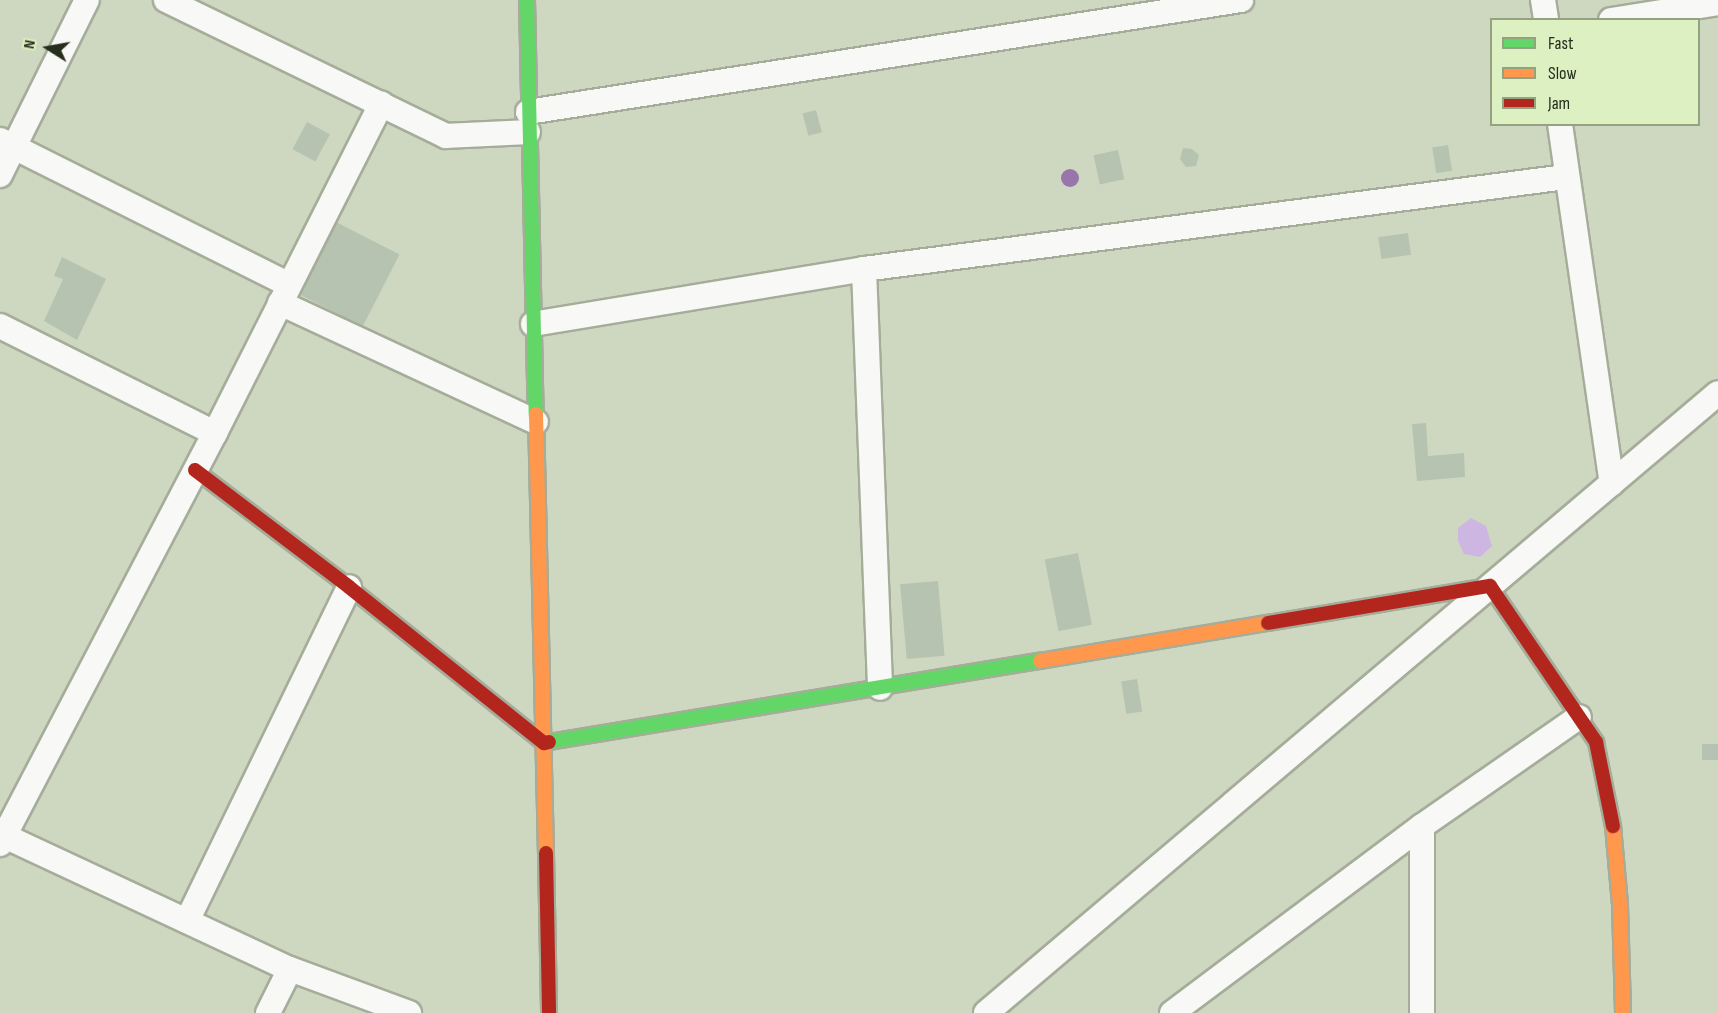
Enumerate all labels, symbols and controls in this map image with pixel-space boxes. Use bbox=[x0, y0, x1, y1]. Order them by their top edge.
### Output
north arrow bbox=[18, 18, 78, 78]
legend bbox=[1490, 18, 1700, 126]
text: Fast bbox=[1548, 33, 1573, 54]
text: N bbox=[20, 38, 40, 50]
text: Slow bbox=[1548, 63, 1577, 84]
text: Jam bbox=[1548, 93, 1570, 114]

